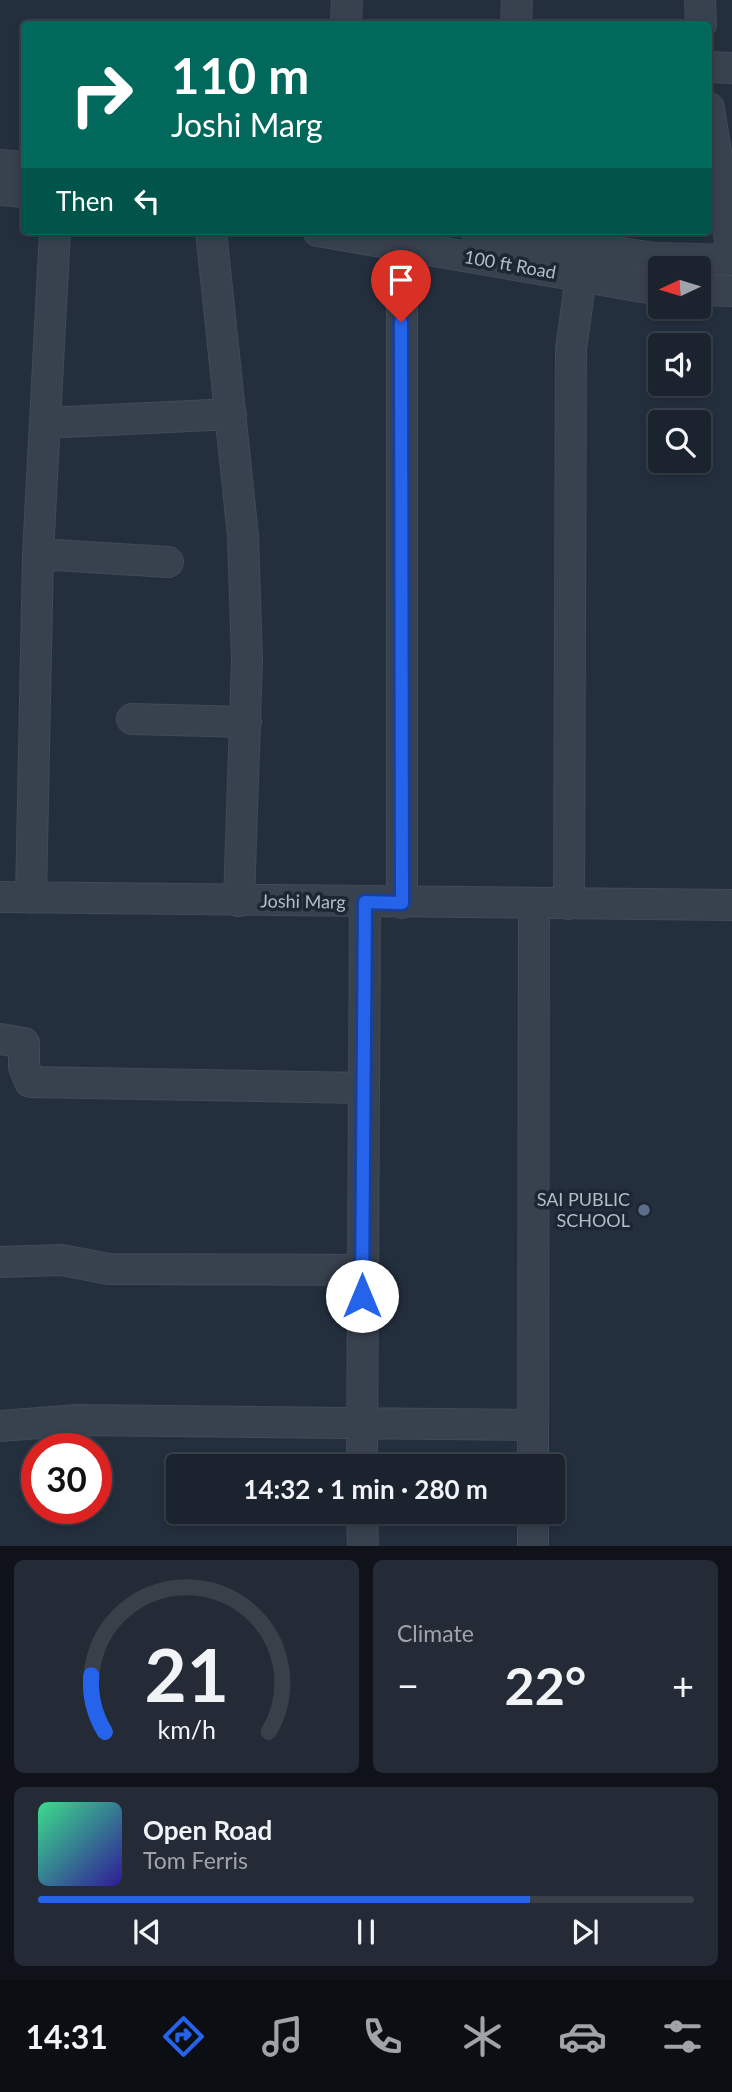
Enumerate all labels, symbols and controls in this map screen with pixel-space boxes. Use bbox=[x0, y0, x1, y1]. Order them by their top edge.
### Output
text: 110 m bbox=[171, 46, 309, 104]
icon: right bbox=[56, 49, 147, 140]
text: Joshi Marg bbox=[171, 105, 323, 144]
icon: left bbox=[128, 182, 166, 220]
text: Then bbox=[56, 185, 114, 217]
street label: 100 ft Road bbox=[463, 245, 558, 283]
pin bbox=[371, 250, 431, 322]
north arrow bbox=[648, 256, 710, 318]
map controls bbox=[648, 256, 711, 473]
icon: arrive bbox=[382, 261, 420, 299]
button: sound bbox=[648, 333, 711, 396]
button: search bbox=[648, 410, 711, 473]
street label: Joshi Marg bbox=[260, 889, 346, 913]
place label: SAI PUBLIC SCHOOL bbox=[537, 1188, 630, 1231]
marker: SAI PUBLIC SCHOOL bbox=[636, 1202, 652, 1218]
position arrow bbox=[325, 1259, 399, 1333]
speed limit sign: 30 bbox=[21, 1433, 112, 1524]
text: 14:32 · 1 min · 280 m bbox=[243, 1473, 488, 1505]
text: Climate bbox=[397, 1619, 474, 1647]
text: 21 bbox=[144, 1631, 229, 1719]
text: 22° bbox=[505, 1654, 586, 1716]
text: − bbox=[397, 1662, 419, 1708]
text: + bbox=[672, 1662, 694, 1708]
text: km/h bbox=[157, 1714, 216, 1744]
text: Open Road bbox=[143, 1814, 272, 1846]
text: Tom Ferris bbox=[143, 1846, 248, 1874]
icon: previous bbox=[128, 1913, 166, 1951]
icon: pause bbox=[347, 1913, 385, 1951]
icon: next bbox=[566, 1913, 604, 1951]
icon: directions bbox=[159, 2012, 208, 2061]
icon: music bbox=[258, 2012, 307, 2061]
icon: phone bbox=[358, 2012, 407, 2061]
icon: climate bbox=[458, 2012, 507, 2061]
icon: car bbox=[558, 2012, 607, 2061]
icon: filters bbox=[658, 2012, 707, 2061]
text: 14:31 bbox=[25, 2017, 108, 2056]

